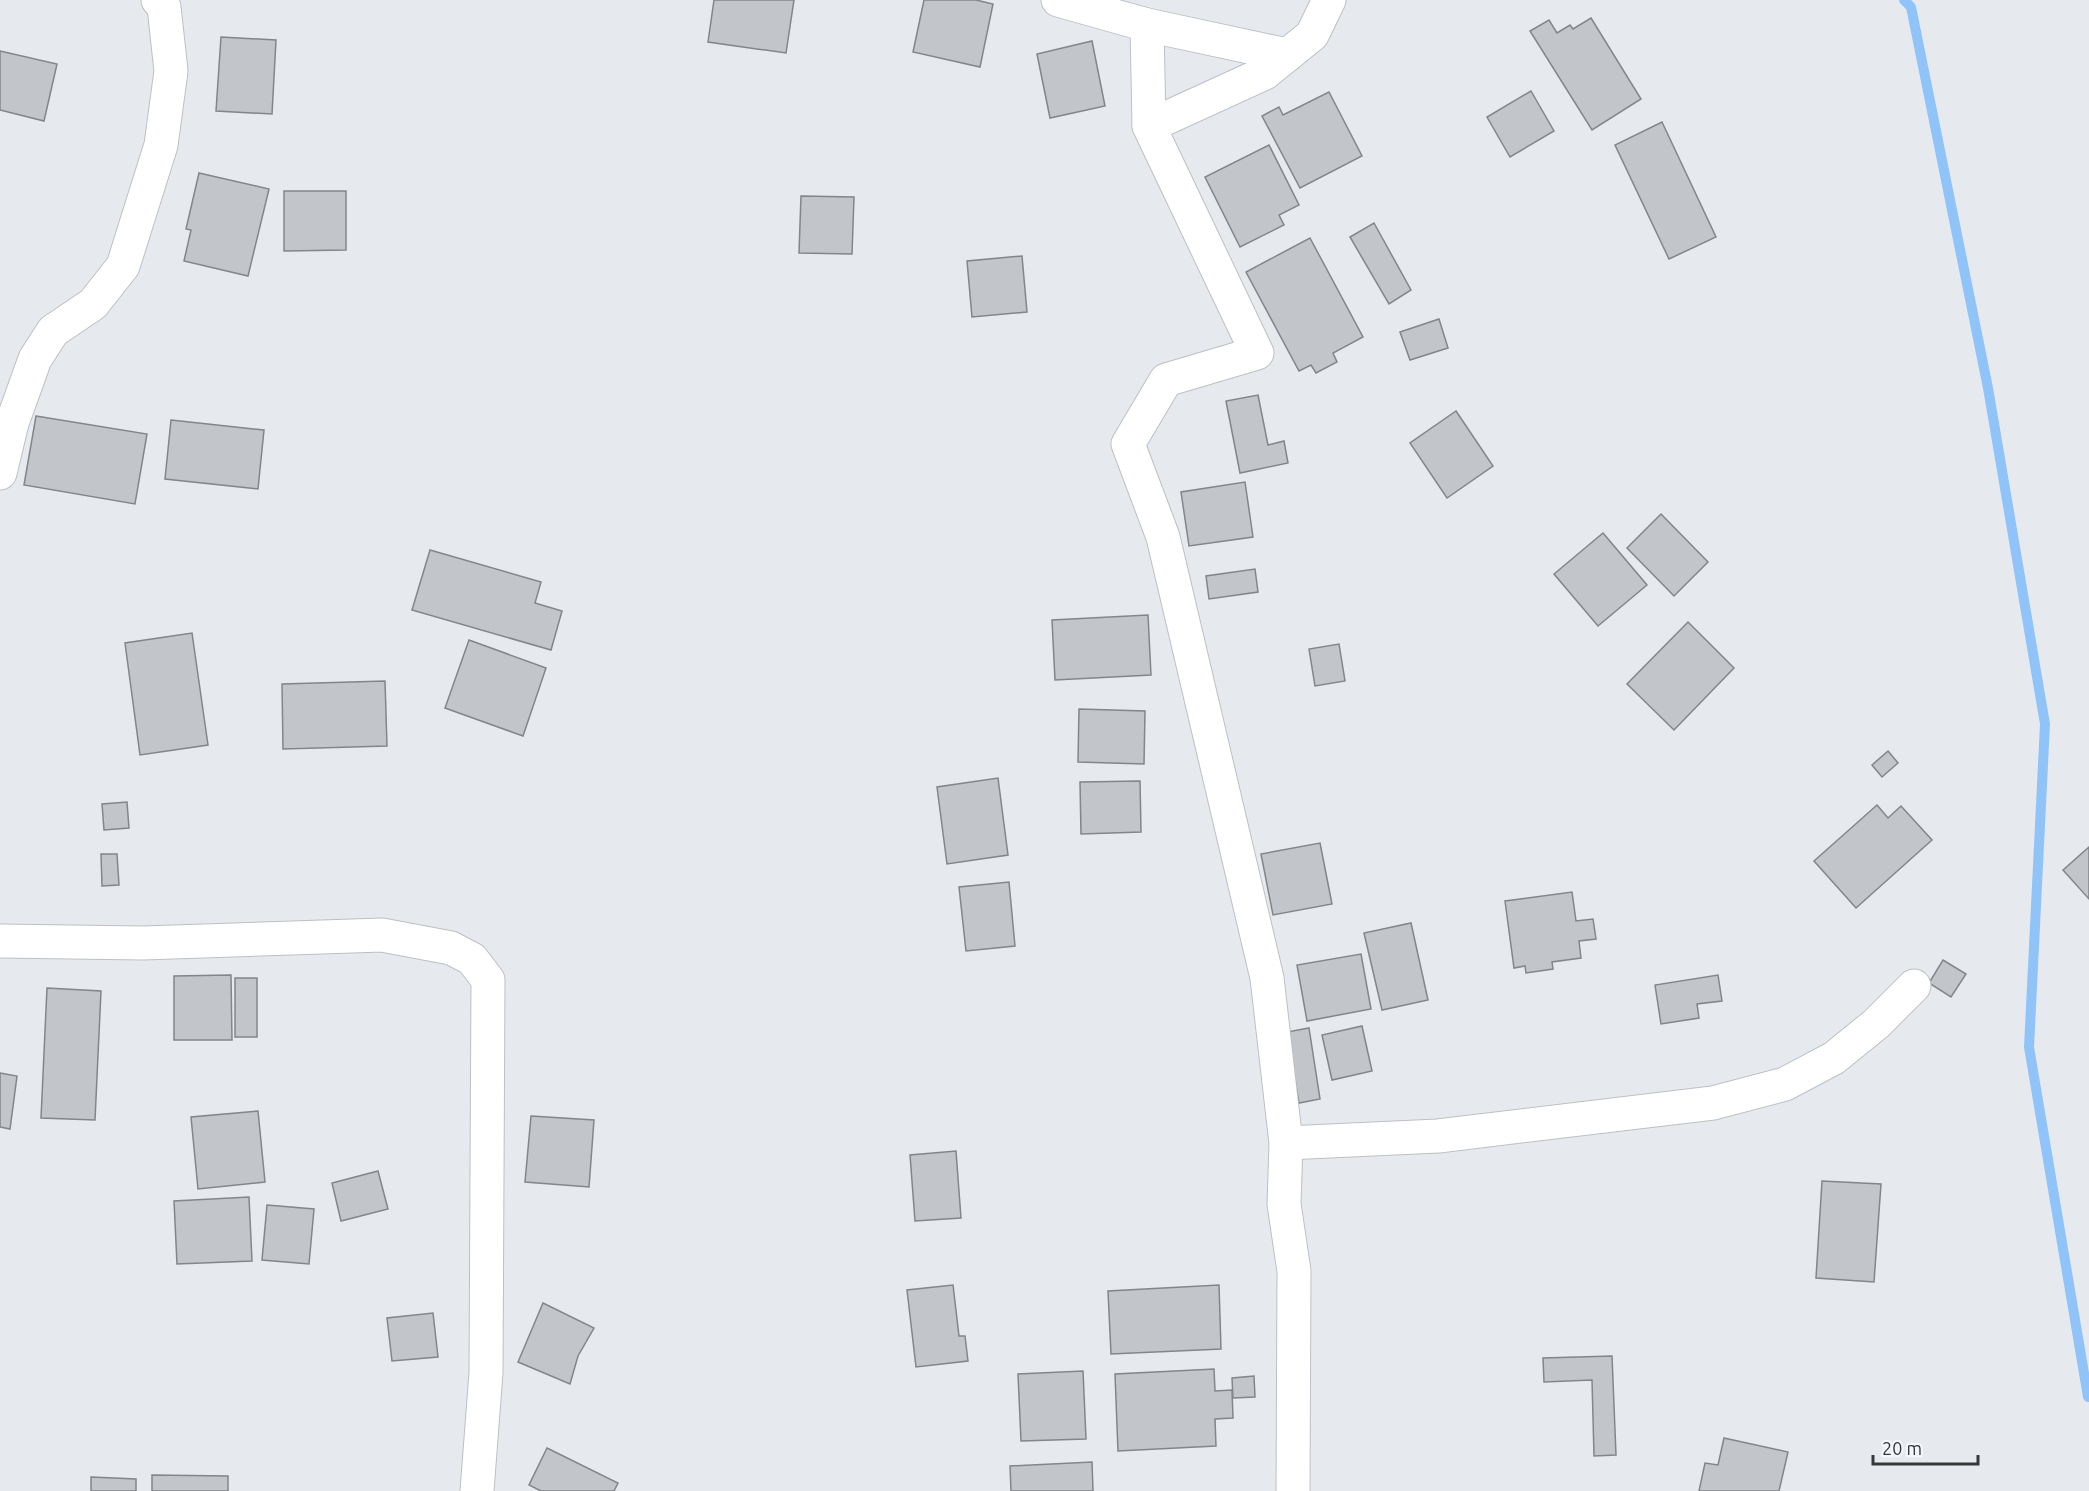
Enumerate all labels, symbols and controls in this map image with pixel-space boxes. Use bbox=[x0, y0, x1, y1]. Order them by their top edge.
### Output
scale bar bbox=[1873, 1428, 1978, 1466]
text: 20 m bbox=[1882, 1438, 1922, 1458]

